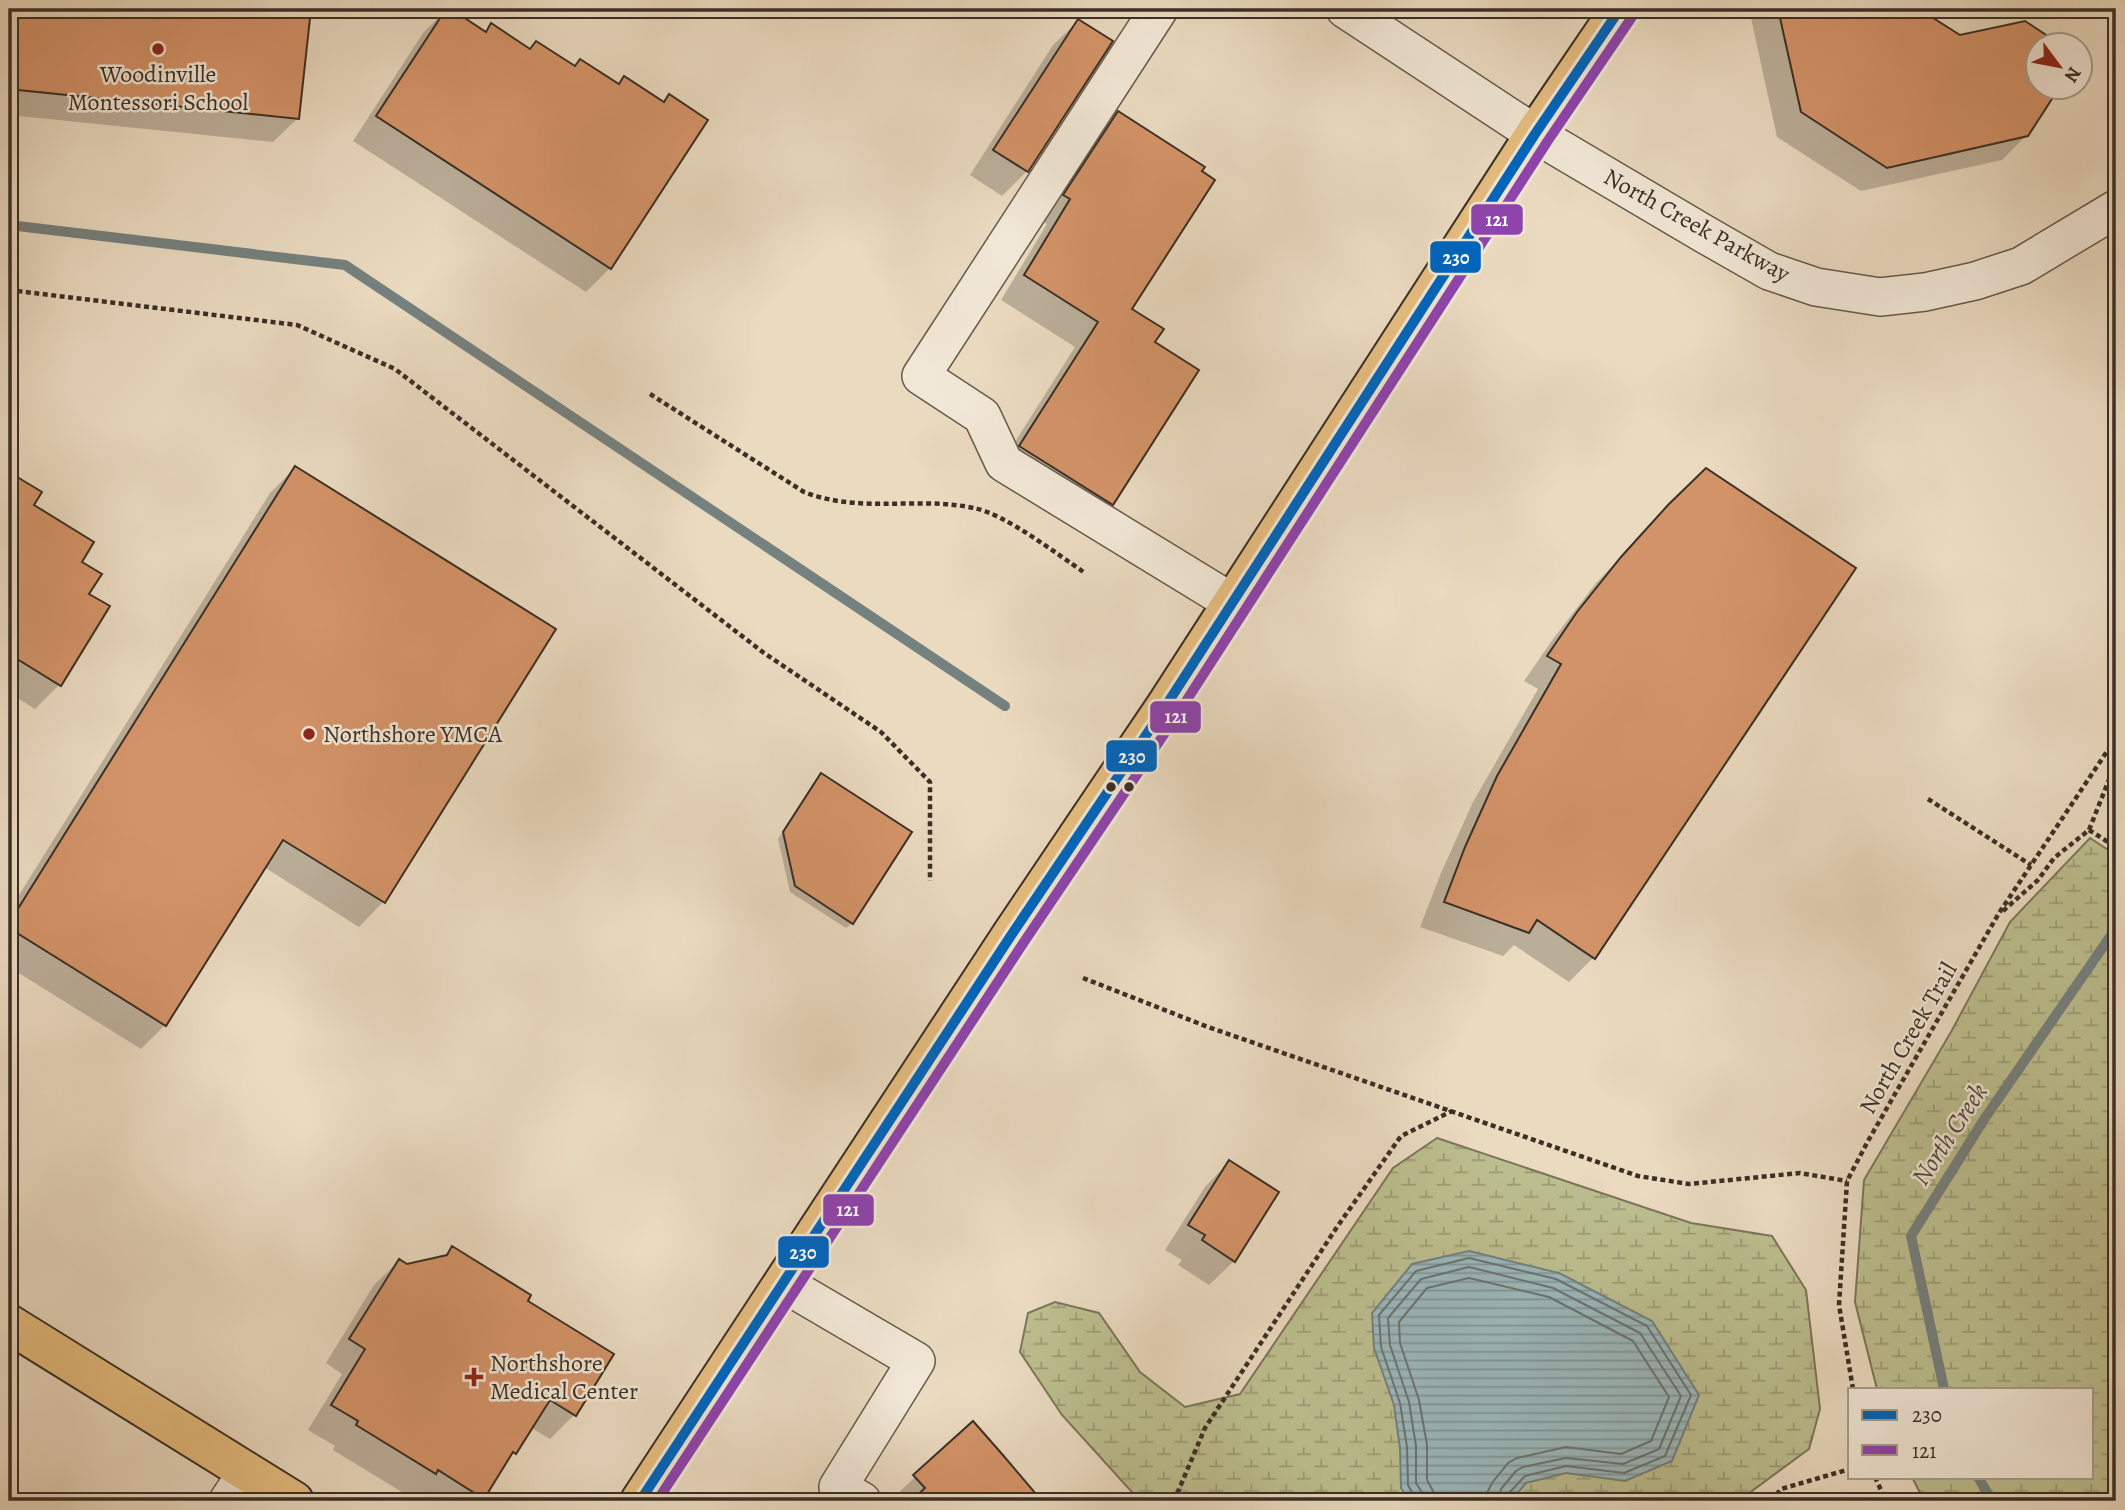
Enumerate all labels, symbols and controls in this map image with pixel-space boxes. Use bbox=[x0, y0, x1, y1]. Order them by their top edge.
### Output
north arrow bbox=[2024, 32, 2094, 102]
marker: Woodinville Montessori School bbox=[150, 41, 166, 57]
place label: Woodinville Montessori School bbox=[68, 58, 248, 118]
text: N bbox=[2058, 62, 2087, 87]
street label: North Creek Parkway bbox=[1598, 161, 1796, 290]
line badge: 121 bbox=[1470, 203, 1524, 236]
text: 121 bbox=[1486, 207, 1509, 233]
line badge: 230 bbox=[1429, 240, 1482, 274]
text: 230 bbox=[1443, 245, 1470, 271]
line badge: 121 bbox=[1149, 700, 1202, 734]
text: 121 bbox=[1165, 704, 1188, 730]
place label: Northshore YMCA bbox=[323, 718, 503, 750]
marker: Northshore YMCA bbox=[301, 726, 317, 742]
line badge: 230 bbox=[1105, 739, 1158, 773]
text: 230 bbox=[1119, 744, 1146, 770]
unlabelled marker bbox=[1104, 780, 1118, 794]
unlabelled marker bbox=[1122, 780, 1136, 794]
street label: North Creek Trail bbox=[1852, 956, 1964, 1120]
water label: North Creek bbox=[1903, 1076, 1996, 1192]
line badge: 121 bbox=[822, 1193, 875, 1227]
text: 121 bbox=[837, 1197, 860, 1223]
line badge: 230 bbox=[777, 1235, 830, 1269]
text: 230 bbox=[790, 1240, 817, 1266]
place label: Northshore Medical Center bbox=[490, 1347, 638, 1407]
marker: Northshore Medical Center bbox=[464, 1367, 484, 1387]
legend bbox=[1848, 1388, 2094, 1478]
text: 230 bbox=[1912, 1401, 1942, 1429]
text: 121 bbox=[1912, 1437, 1936, 1465]

